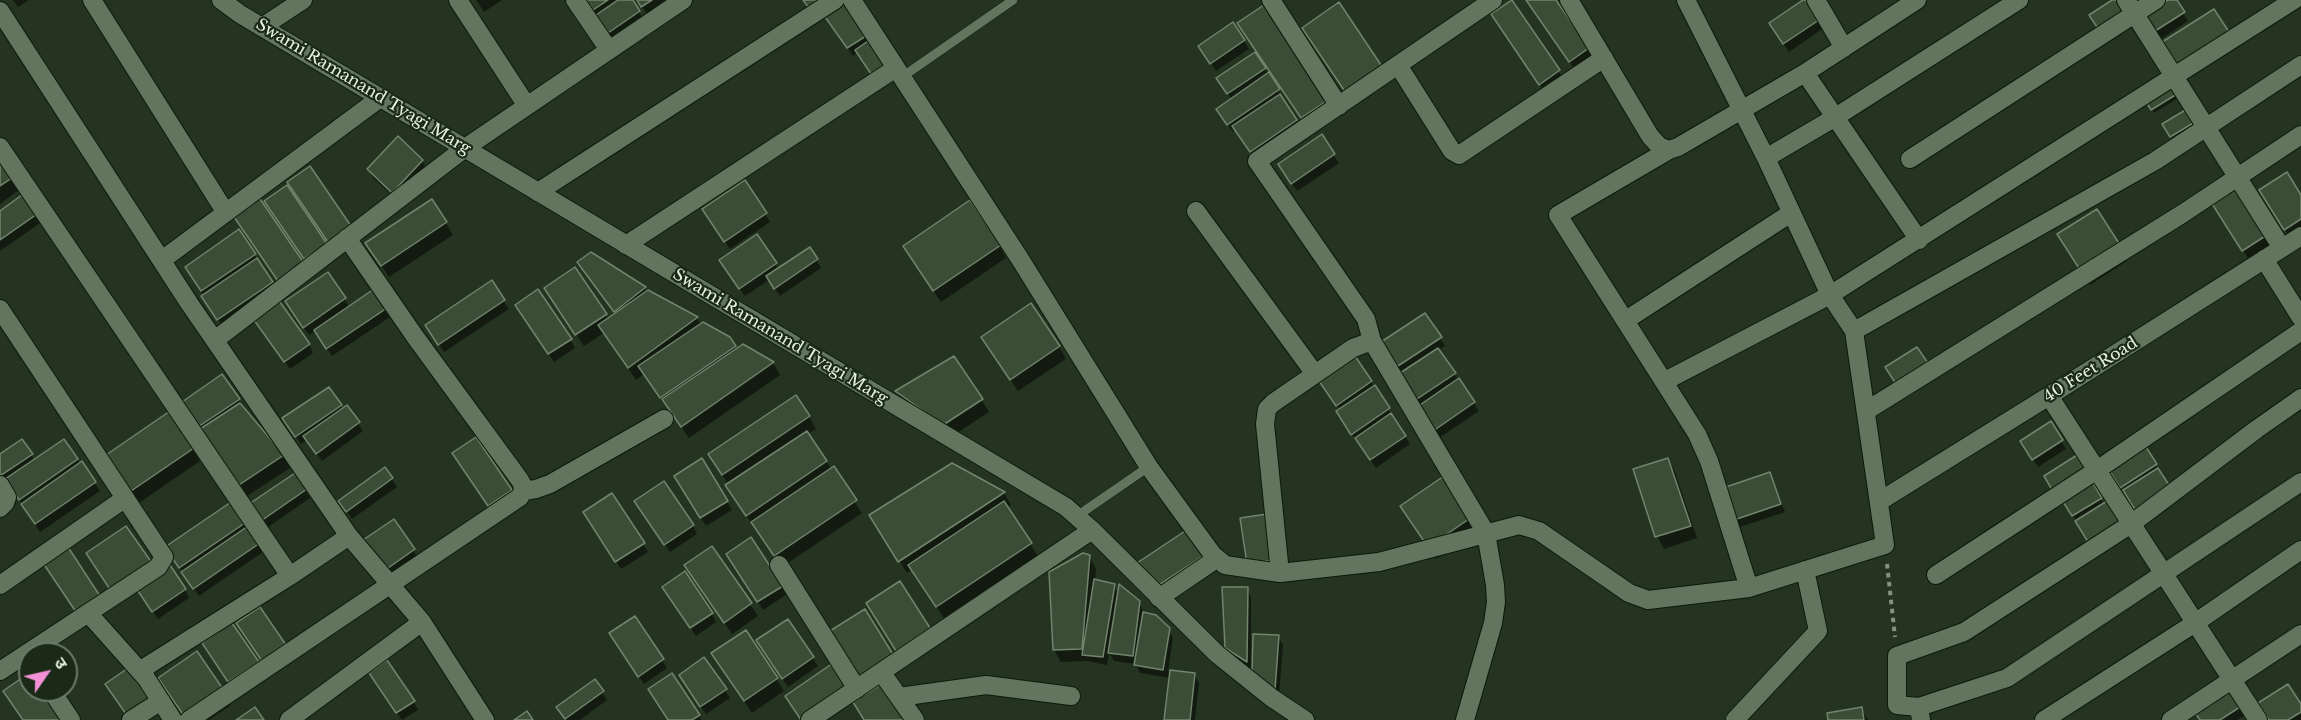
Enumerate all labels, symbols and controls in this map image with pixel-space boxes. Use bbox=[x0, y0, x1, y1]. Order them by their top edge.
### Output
street label: Swami Ramanand Tyagi Marg bbox=[252, 15, 474, 159]
street label: Swami Ramanand Tyagi Marg bbox=[669, 265, 891, 409]
street label: 40 Feet Road bbox=[2041, 334, 2141, 406]
north arrow bbox=[18, 642, 78, 702]
text: उ bbox=[50, 654, 72, 673]

